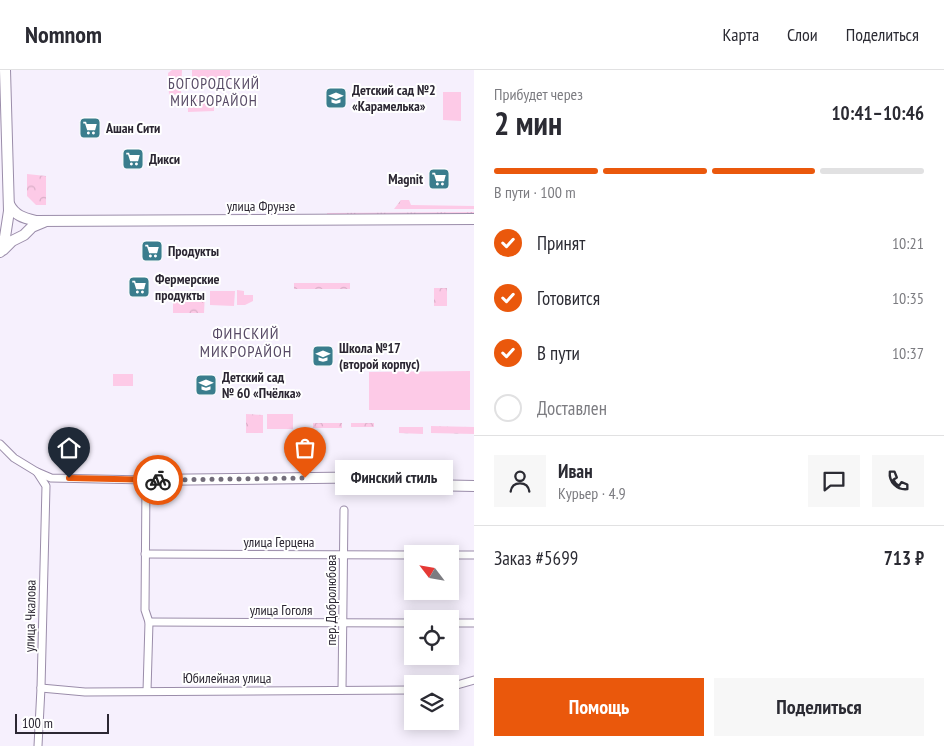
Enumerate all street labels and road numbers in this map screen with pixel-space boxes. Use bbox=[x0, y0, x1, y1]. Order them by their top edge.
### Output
street label: улица Фрунзе bbox=[227, 197, 295, 215]
street label: улица Герцена bbox=[244, 533, 314, 551]
street label: пер. Добролюбова bbox=[322, 555, 340, 645]
street label: улица Чкалова bbox=[20, 580, 40, 652]
street label: улица Гоголя bbox=[250, 601, 312, 619]
street label: Юбилейная улица bbox=[183, 669, 271, 687]

